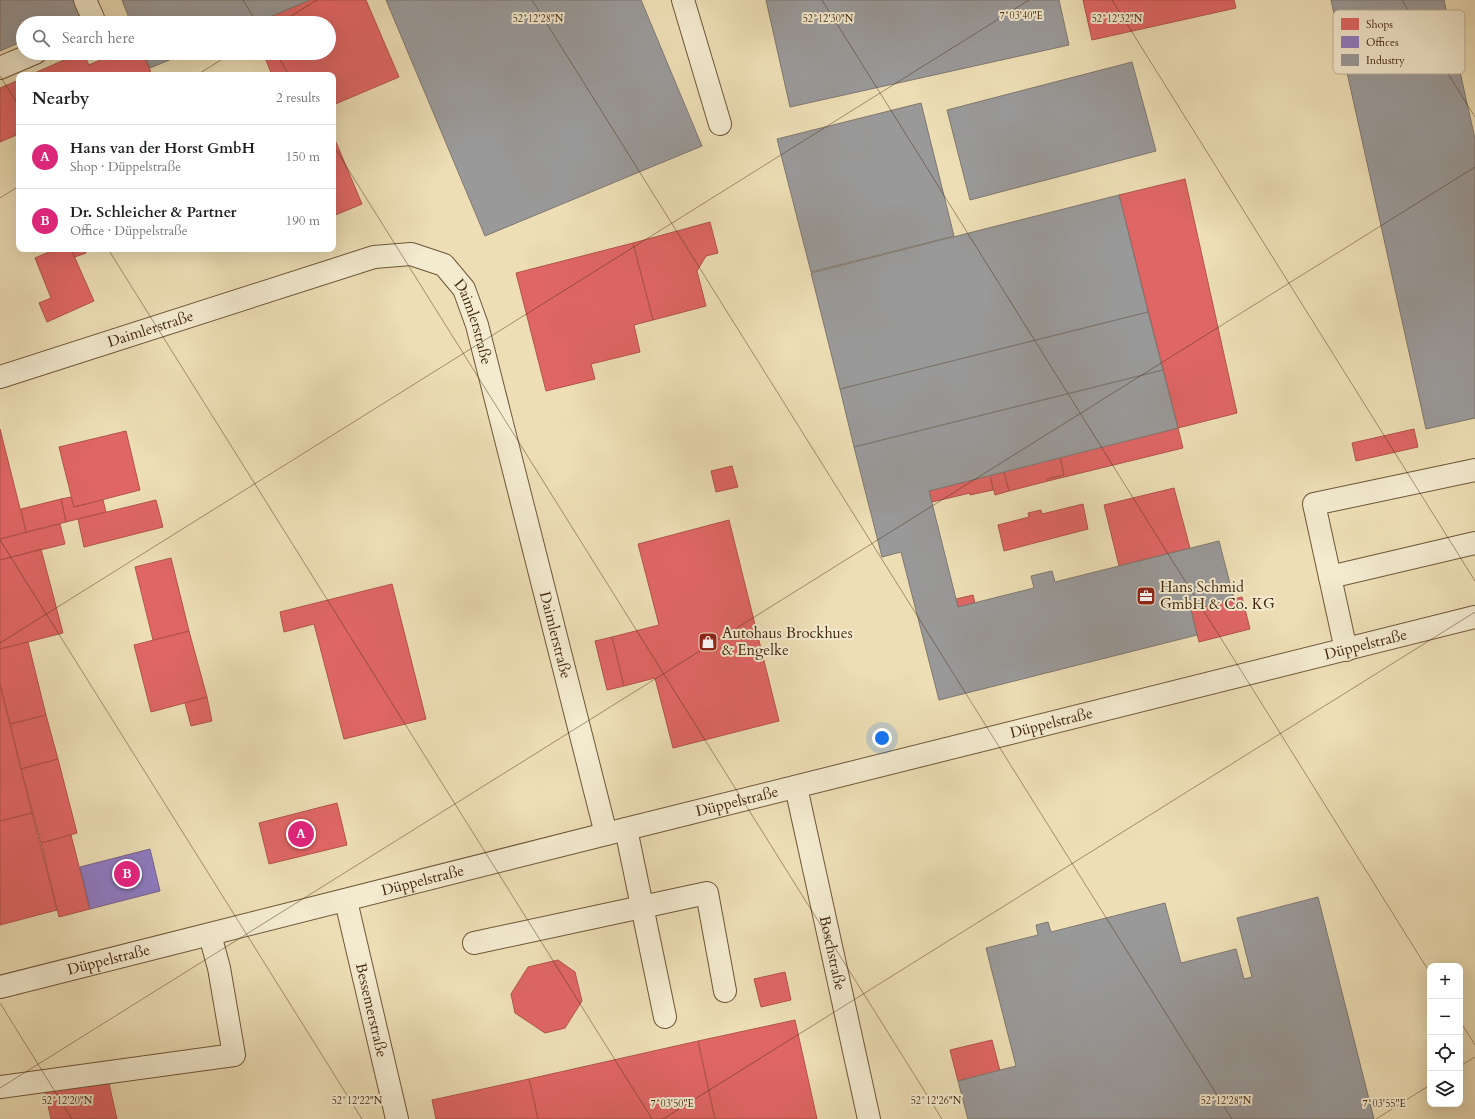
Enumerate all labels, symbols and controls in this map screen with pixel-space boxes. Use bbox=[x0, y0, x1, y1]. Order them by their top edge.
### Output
text: 7°03'40"E bbox=[999, 9, 1043, 23]
legend bbox=[1333, 10, 1465, 74]
text: 52°12'28"N bbox=[513, 12, 564, 26]
text: 52°12'30"N bbox=[803, 12, 854, 26]
text: 52°12'32"N bbox=[1092, 12, 1143, 26]
search box bbox=[16, 16, 336, 60]
text: Shops bbox=[1366, 17, 1393, 32]
icon: search bbox=[30, 27, 52, 49]
text: Search here bbox=[62, 28, 135, 48]
text: Offices bbox=[1366, 35, 1399, 50]
text: Industry bbox=[1366, 53, 1405, 68]
text: Nearby bbox=[32, 87, 89, 110]
text: 2 results bbox=[276, 89, 320, 107]
text: Hans van der Horst GmbH bbox=[70, 138, 255, 158]
text: A bbox=[40, 148, 50, 166]
text: 150 m bbox=[286, 148, 320, 166]
text: Shop · Düppelstraße bbox=[70, 158, 181, 176]
text: Dr. Schleicher & Partner bbox=[70, 202, 237, 222]
text: B bbox=[40, 212, 50, 230]
text: 190 m bbox=[286, 212, 320, 230]
text: Office · Düppelstraße bbox=[70, 222, 188, 240]
street label: Daimlerstraße bbox=[450, 275, 497, 367]
street label: Daimlerstraße bbox=[105, 306, 196, 352]
place label: Hans Schmid GmbH & Co. KG bbox=[1160, 577, 1275, 614]
office icon: Hans Schmid GmbH & Co. KG bbox=[1135, 585, 1157, 607]
street label: Daimlerstraße bbox=[535, 589, 576, 681]
place label: Autohaus Brockhues & Engelke bbox=[722, 623, 853, 660]
street label: Düppelstraße bbox=[1322, 624, 1409, 664]
shop icon: Autohaus Brockhues & Engelke bbox=[697, 631, 719, 653]
street label: Düppelstraße bbox=[1008, 703, 1095, 743]
your location bbox=[872, 728, 892, 748]
street label: Düppelstraße bbox=[694, 781, 781, 821]
pin: A bbox=[288, 819, 314, 849]
pin: B bbox=[114, 859, 140, 889]
street label: Düppelstraße bbox=[379, 860, 466, 900]
street label: Boschstraße bbox=[815, 914, 850, 992]
street label: Düppelstraße bbox=[65, 939, 152, 980]
street label: Bessemerstraße bbox=[351, 961, 392, 1059]
map controls bbox=[1427, 963, 1463, 1107]
button: + bbox=[1427, 963, 1463, 999]
button: − bbox=[1427, 999, 1463, 1035]
button: locate bbox=[1427, 1035, 1463, 1071]
button: layers bbox=[1427, 1071, 1463, 1107]
text: 52°12'20"N bbox=[42, 1094, 93, 1108]
text: 52°12'22"N bbox=[332, 1094, 383, 1108]
text: 52°12'26"N bbox=[911, 1094, 962, 1108]
text: 52°12'28"N bbox=[1201, 1094, 1252, 1108]
text: 7°03'50"E bbox=[650, 1097, 694, 1111]
text: 7°03'55"E bbox=[1362, 1097, 1406, 1111]

